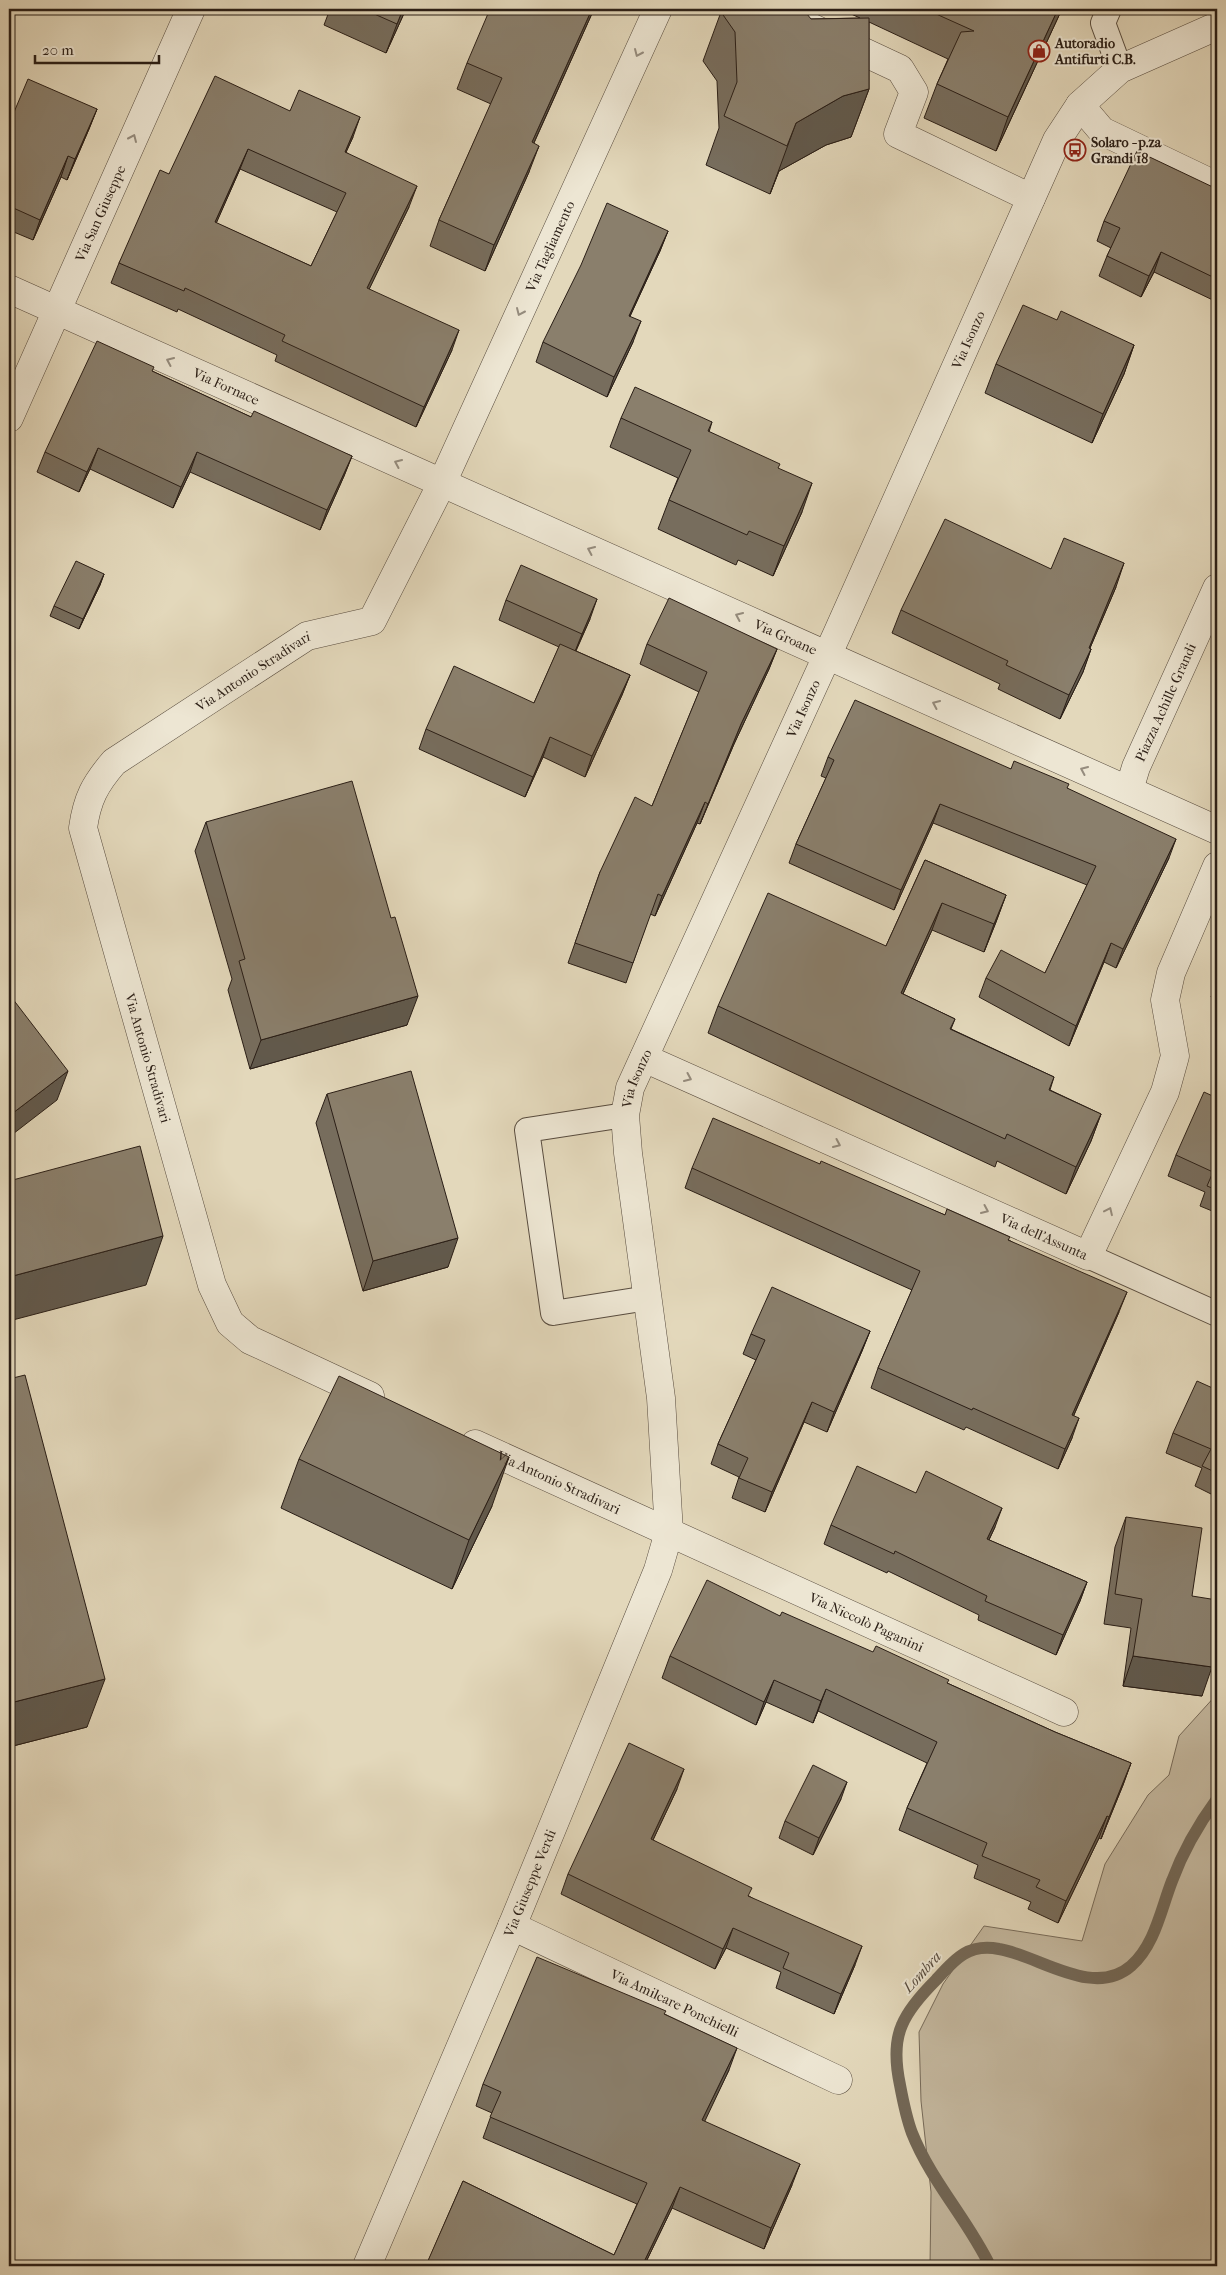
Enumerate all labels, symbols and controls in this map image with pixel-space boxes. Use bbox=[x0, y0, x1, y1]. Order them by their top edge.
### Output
scale bar bbox=[35, 32, 159, 64]
place label: Autoradio Antifurti C.B. bbox=[1054, 35, 1136, 68]
shop icon: Autoradio Antifurti C.B. bbox=[1027, 39, 1051, 63]
text: 20 m bbox=[42, 41, 74, 59]
one-way arrow bbox=[634, 48, 644, 57]
one-way arrow bbox=[127, 134, 138, 143]
place label: Solaro - p.za Grandi 18 bbox=[1091, 134, 1162, 167]
bus stop icon: Solaro - p.za Grandi 18 bbox=[1063, 138, 1087, 162]
street label: Via San Giuseppe bbox=[71, 163, 129, 265]
street label: Via Tagliamento bbox=[522, 198, 578, 295]
one-way arrow bbox=[516, 307, 526, 316]
street label: Via Isonzo bbox=[948, 308, 989, 373]
one-way arrow bbox=[166, 357, 175, 367]
street label: Via Fornace bbox=[189, 364, 262, 409]
one-way arrow bbox=[394, 459, 403, 470]
one-way arrow bbox=[587, 546, 596, 556]
one-way arrow bbox=[736, 613, 745, 623]
street label: Via Groane bbox=[750, 615, 820, 659]
street label: Via Antonio Stradivari bbox=[192, 628, 312, 716]
street label: Piazza Achille Grandi bbox=[1132, 641, 1200, 764]
street label: Via Isonzo bbox=[782, 677, 824, 741]
one-way arrow bbox=[932, 699, 941, 710]
one-way arrow bbox=[1080, 766, 1089, 776]
street label: Via Antonio Stradivari bbox=[121, 991, 174, 1125]
street label: Via Isonzo bbox=[618, 1047, 656, 1110]
one-way arrow bbox=[683, 1071, 692, 1082]
one-way arrow bbox=[832, 1138, 841, 1148]
one-way arrow bbox=[980, 1204, 989, 1215]
one-way arrow bbox=[1103, 1207, 1113, 1216]
street label: Via dell'Assunta bbox=[996, 1209, 1091, 1264]
street label: Via Antonio Stradivari bbox=[493, 1447, 623, 1518]
street label: Via Niccolò Paganini bbox=[805, 1589, 926, 1656]
street label: Via Giuseppe Verdi bbox=[500, 1827, 560, 1941]
water label: Lombra bbox=[898, 1948, 945, 1997]
street label: Via Amilcare Ponchielli bbox=[607, 1965, 741, 2041]

